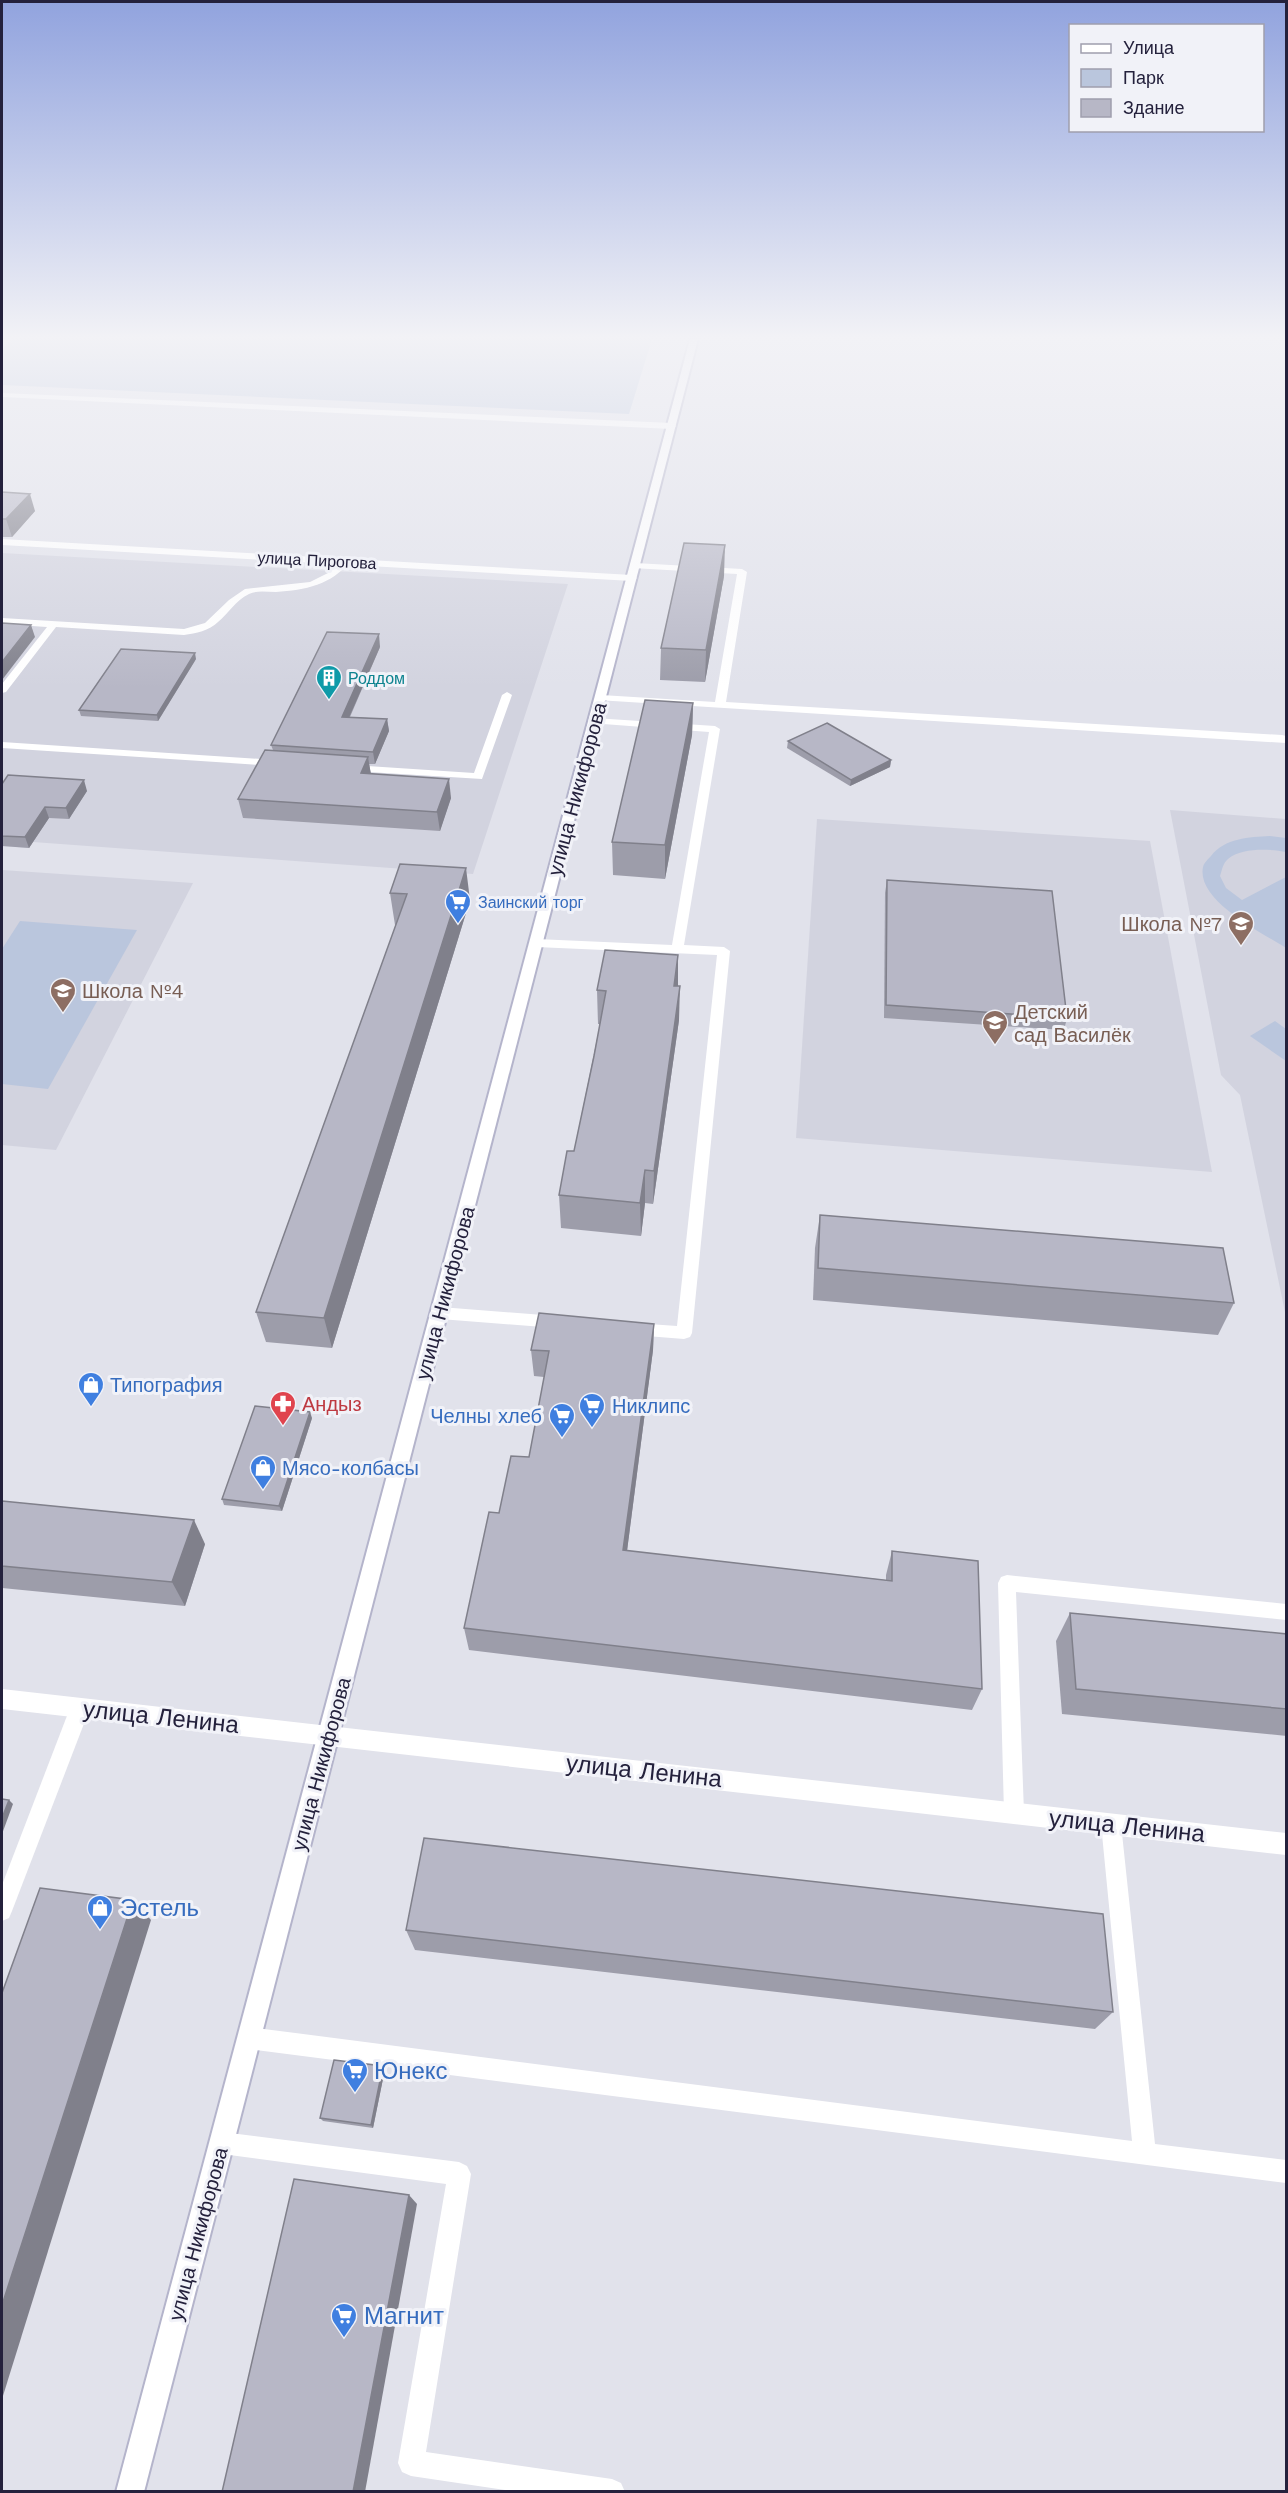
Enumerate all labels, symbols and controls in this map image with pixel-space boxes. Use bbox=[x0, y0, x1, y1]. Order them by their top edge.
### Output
legend bbox=[1069, 24, 1264, 132]
text: Улица bbox=[1123, 37, 1175, 58]
text: Парк bbox=[1123, 67, 1164, 88]
text: Здание bbox=[1123, 97, 1184, 118]
street label: улица Пирогова bbox=[257, 548, 377, 573]
building icon: Роддом bbox=[314, 663, 344, 701]
place label: Роддом bbox=[348, 669, 405, 688]
street label: улица Никифорова bbox=[542, 699, 612, 878]
supermarket icon: Заинский торг bbox=[443, 887, 473, 925]
place label: Заинский торг bbox=[478, 893, 584, 912]
school or university icon: Школа №7 bbox=[1226, 909, 1256, 947]
place label: Школа №7 bbox=[1121, 912, 1222, 936]
school or university icon: Школа №4 bbox=[48, 976, 78, 1014]
place label: Школа №4 bbox=[82, 979, 184, 1003]
place label: Детский сад Василёк bbox=[1014, 1000, 1131, 1047]
school or university icon: Детский сад Василёк bbox=[980, 1008, 1010, 1046]
street label: улица Никифорова bbox=[410, 1203, 480, 1382]
shop icon: Типография bbox=[76, 1370, 106, 1408]
place label: Типография bbox=[110, 1373, 222, 1397]
pharmacy icon: Андыз bbox=[268, 1389, 298, 1427]
supermarket icon: Никлипс bbox=[577, 1391, 607, 1429]
place label: Андыз bbox=[302, 1392, 362, 1416]
place label: Никлипс bbox=[612, 1394, 690, 1418]
supermarket icon: Челны хлеб bbox=[547, 1401, 577, 1439]
place label: Челны хлеб bbox=[430, 1404, 542, 1428]
shop icon: Мясо-колбасы bbox=[248, 1453, 278, 1491]
place label: Мясо-колбасы bbox=[282, 1456, 419, 1480]
street label: улица Никифорова bbox=[286, 1674, 356, 1853]
street label: улица Ленина bbox=[82, 1695, 241, 1739]
street label: улица Ленина bbox=[565, 1749, 724, 1793]
street label: улица Ленина bbox=[1048, 1804, 1207, 1848]
shop icon: Эстель bbox=[85, 1893, 115, 1931]
place label: Эстель bbox=[120, 1894, 199, 1922]
supermarket icon: Юнекс bbox=[340, 2056, 370, 2094]
place label: Юнекс bbox=[374, 2057, 448, 2085]
street label: улица Никифорова bbox=[163, 2144, 233, 2323]
supermarket icon: Магнит bbox=[329, 2301, 359, 2339]
place label: Магнит bbox=[364, 2302, 444, 2330]

